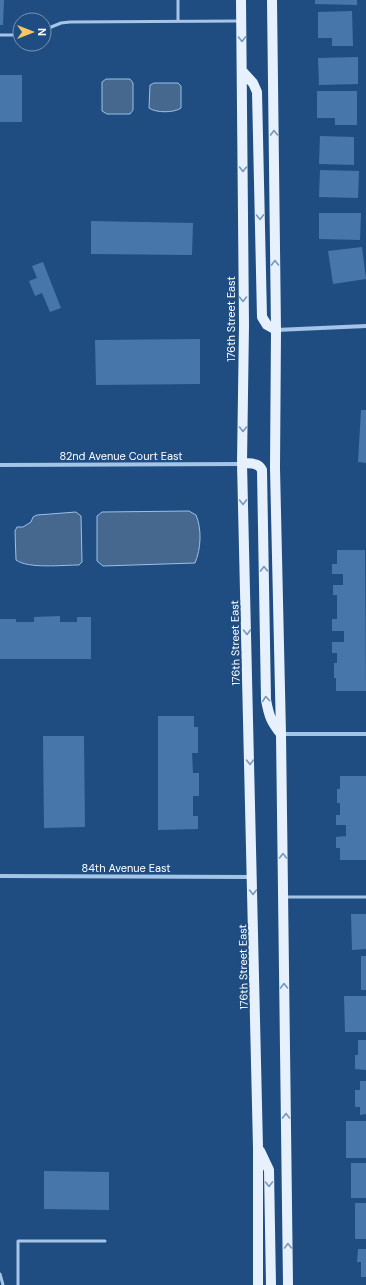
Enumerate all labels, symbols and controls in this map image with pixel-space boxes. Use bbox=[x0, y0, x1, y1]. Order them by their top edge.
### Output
north arrow bbox=[12, 12, 52, 52]
text: N bbox=[35, 28, 49, 36]
one-way arrow bbox=[238, 36, 246, 42]
one-way arrow bbox=[269, 130, 278, 136]
one-way arrow bbox=[239, 166, 247, 172]
one-way arrow bbox=[255, 214, 264, 220]
one-way arrow bbox=[271, 260, 279, 266]
street label: 176th Street East bbox=[224, 276, 238, 362]
one-way arrow bbox=[239, 296, 247, 302]
one-way arrow bbox=[239, 426, 247, 432]
street label: 82nd Avenue Court East bbox=[59, 449, 183, 463]
one-way arrow bbox=[239, 499, 248, 505]
one-way arrow bbox=[260, 566, 268, 572]
street label: 176th Street East bbox=[227, 600, 243, 686]
one-way arrow bbox=[242, 629, 251, 635]
one-way arrow bbox=[262, 696, 271, 702]
one-way arrow bbox=[246, 759, 254, 765]
one-way arrow bbox=[278, 853, 287, 859]
street label: 84th Avenue East bbox=[81, 861, 171, 875]
one-way arrow bbox=[249, 889, 257, 895]
street label: 176th Street East bbox=[235, 924, 251, 1010]
one-way arrow bbox=[280, 983, 288, 989]
one-way arrow bbox=[282, 1113, 290, 1119]
one-way arrow bbox=[265, 1181, 273, 1187]
one-way arrow bbox=[284, 1243, 292, 1249]

